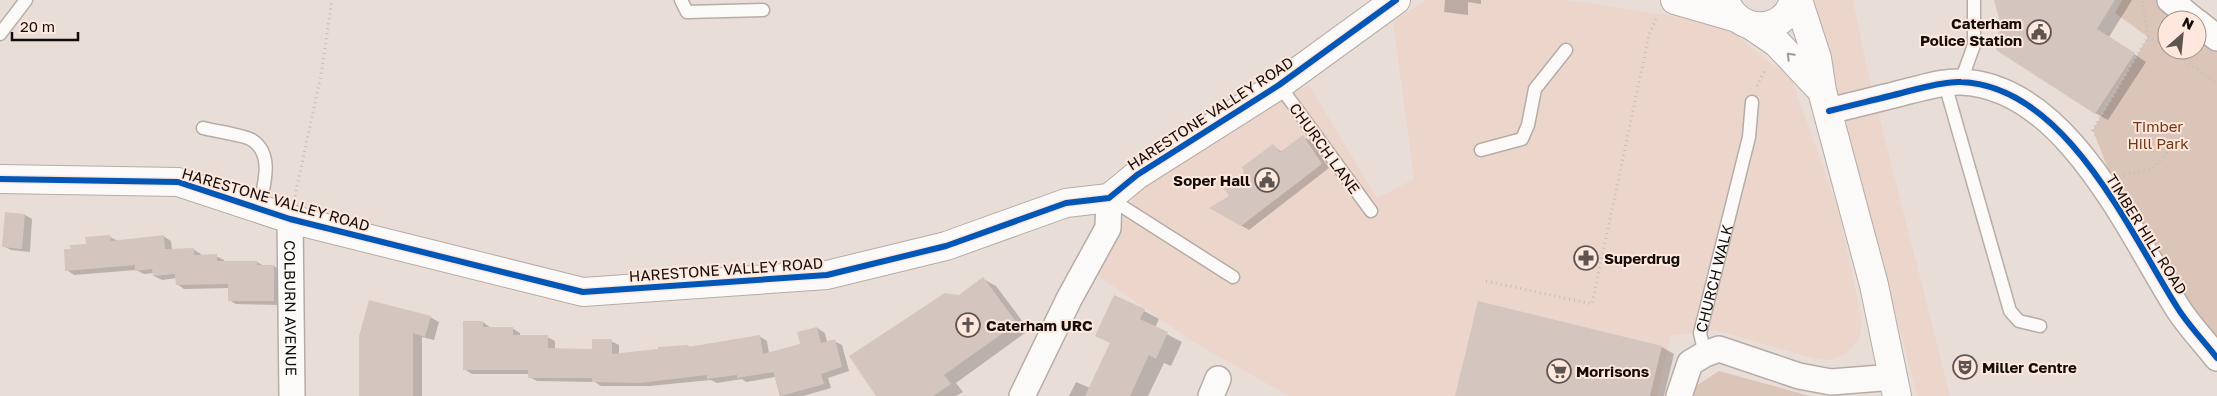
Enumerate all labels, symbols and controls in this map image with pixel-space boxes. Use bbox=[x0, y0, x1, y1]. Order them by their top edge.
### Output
scale bar bbox=[12, 10, 79, 42]
north arrow bbox=[2157, 10, 2207, 60]
text: N bbox=[2180, 13, 2197, 33]
place label: Caterham Police Station bbox=[1920, 14, 2022, 49]
text: 20 m bbox=[20, 17, 55, 35]
public building icon: Caterham Police Station bbox=[2026, 19, 2052, 45]
street label: HARESTONE VALLEY ROAD bbox=[1123, 52, 1297, 174]
one-way arrow bbox=[1787, 52, 1796, 61]
street label: CHURCH LANE bbox=[1286, 99, 1364, 197]
park label: Timber Hill Park bbox=[2127, 117, 2189, 152]
street label: HARESTONE VALLEY ROAD bbox=[180, 164, 372, 234]
public building icon: Soper Hall bbox=[1254, 167, 1280, 193]
street label: TIMBER HILL ROAD bbox=[2103, 170, 2191, 298]
place label: Soper Hall bbox=[1173, 171, 1250, 189]
street label: CHURCH WALK bbox=[1692, 222, 1736, 334]
street label: COLBURN AVENUE bbox=[281, 240, 301, 376]
pharmacy icon: Superdrug bbox=[1573, 245, 1599, 271]
place label: Superdrug bbox=[1604, 249, 1680, 267]
street label: HARESTONE VALLEY ROAD bbox=[628, 253, 824, 285]
church icon: Caterham URC bbox=[955, 312, 981, 338]
place label: Caterham URC bbox=[986, 316, 1093, 334]
theatre icon: Miller Centre bbox=[1952, 354, 1978, 380]
supermarket icon: Morrisons bbox=[1546, 358, 1572, 384]
place label: Miller Centre bbox=[1982, 358, 2077, 376]
place label: Morrisons bbox=[1576, 362, 1649, 380]

